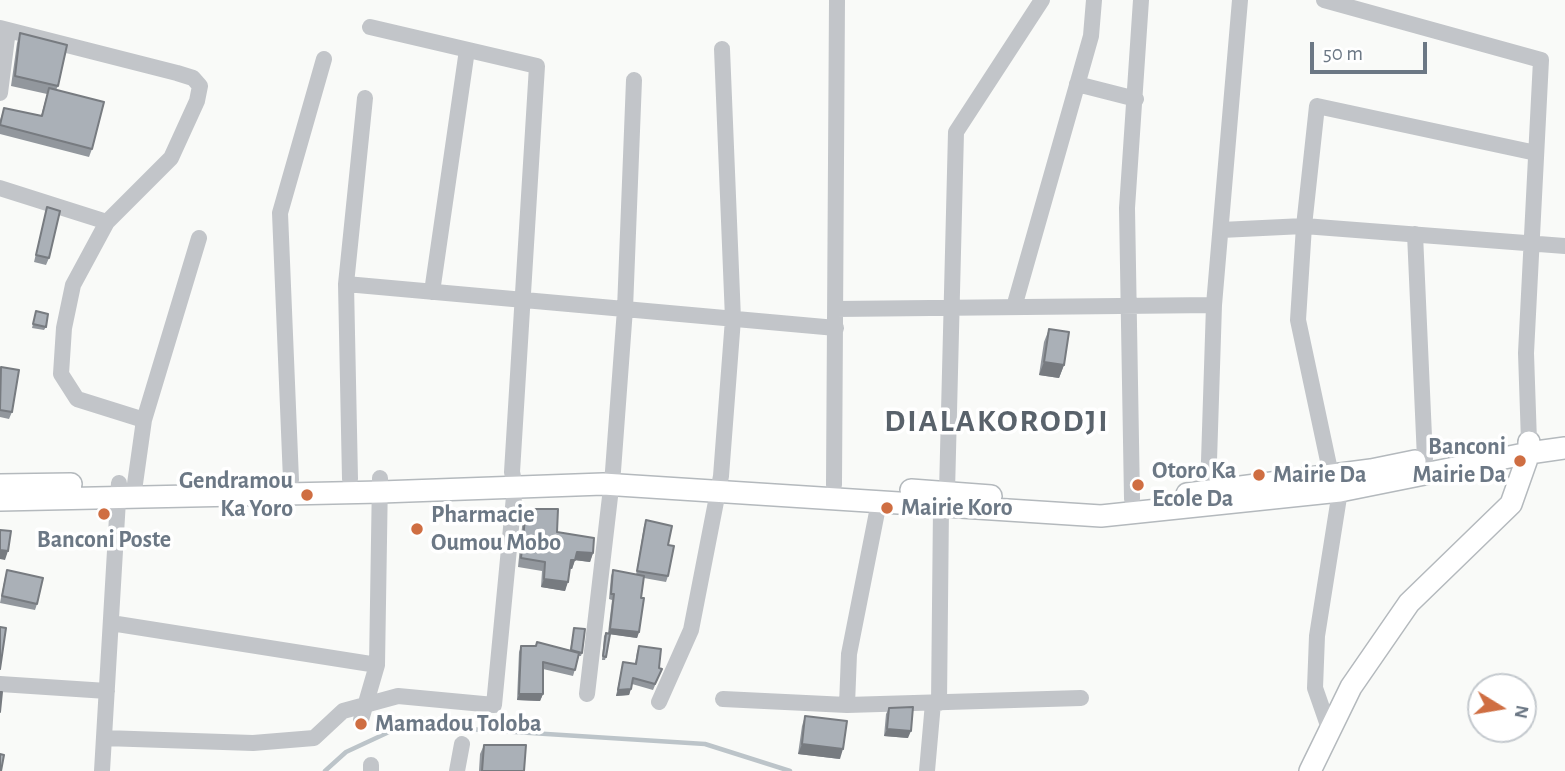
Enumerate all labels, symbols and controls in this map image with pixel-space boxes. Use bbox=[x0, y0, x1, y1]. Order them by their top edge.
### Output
scale bar bbox=[1313, 28, 1430, 72]
text: 50 m bbox=[1323, 43, 1363, 64]
district label: DIALAKORODJI bbox=[886, 402, 1108, 440]
place label: Banconi Mairie Da bbox=[1413, 433, 1506, 489]
marker: Banconi Mairie Da bbox=[1512, 453, 1528, 469]
place label: Otoro Ka Ecole Da bbox=[1152, 457, 1236, 513]
place label: Mairie Da bbox=[1273, 461, 1366, 489]
place label: Gendramou Ka Yoro bbox=[179, 467, 293, 523]
marker: Mairie Da bbox=[1251, 467, 1267, 483]
marker: Otoro Ka Ecole Da bbox=[1130, 477, 1146, 493]
marker: Gendramou Ka Yoro bbox=[299, 487, 315, 503]
place label: Mairie Koro bbox=[901, 494, 1013, 522]
marker: Mairie Koro bbox=[879, 500, 895, 516]
place label: Pharmacie Oumou Mobo bbox=[431, 501, 561, 557]
marker: Banconi Poste bbox=[96, 506, 112, 522]
marker: Pharmacie Oumou Mobo bbox=[409, 521, 425, 537]
place label: Banconi Poste bbox=[37, 526, 171, 554]
north arrow bbox=[1467, 673, 1537, 743]
text: N bbox=[1511, 703, 1532, 720]
place label: Mamadou Toloba bbox=[375, 710, 542, 738]
marker: Mamadou Toloba bbox=[353, 716, 369, 732]

